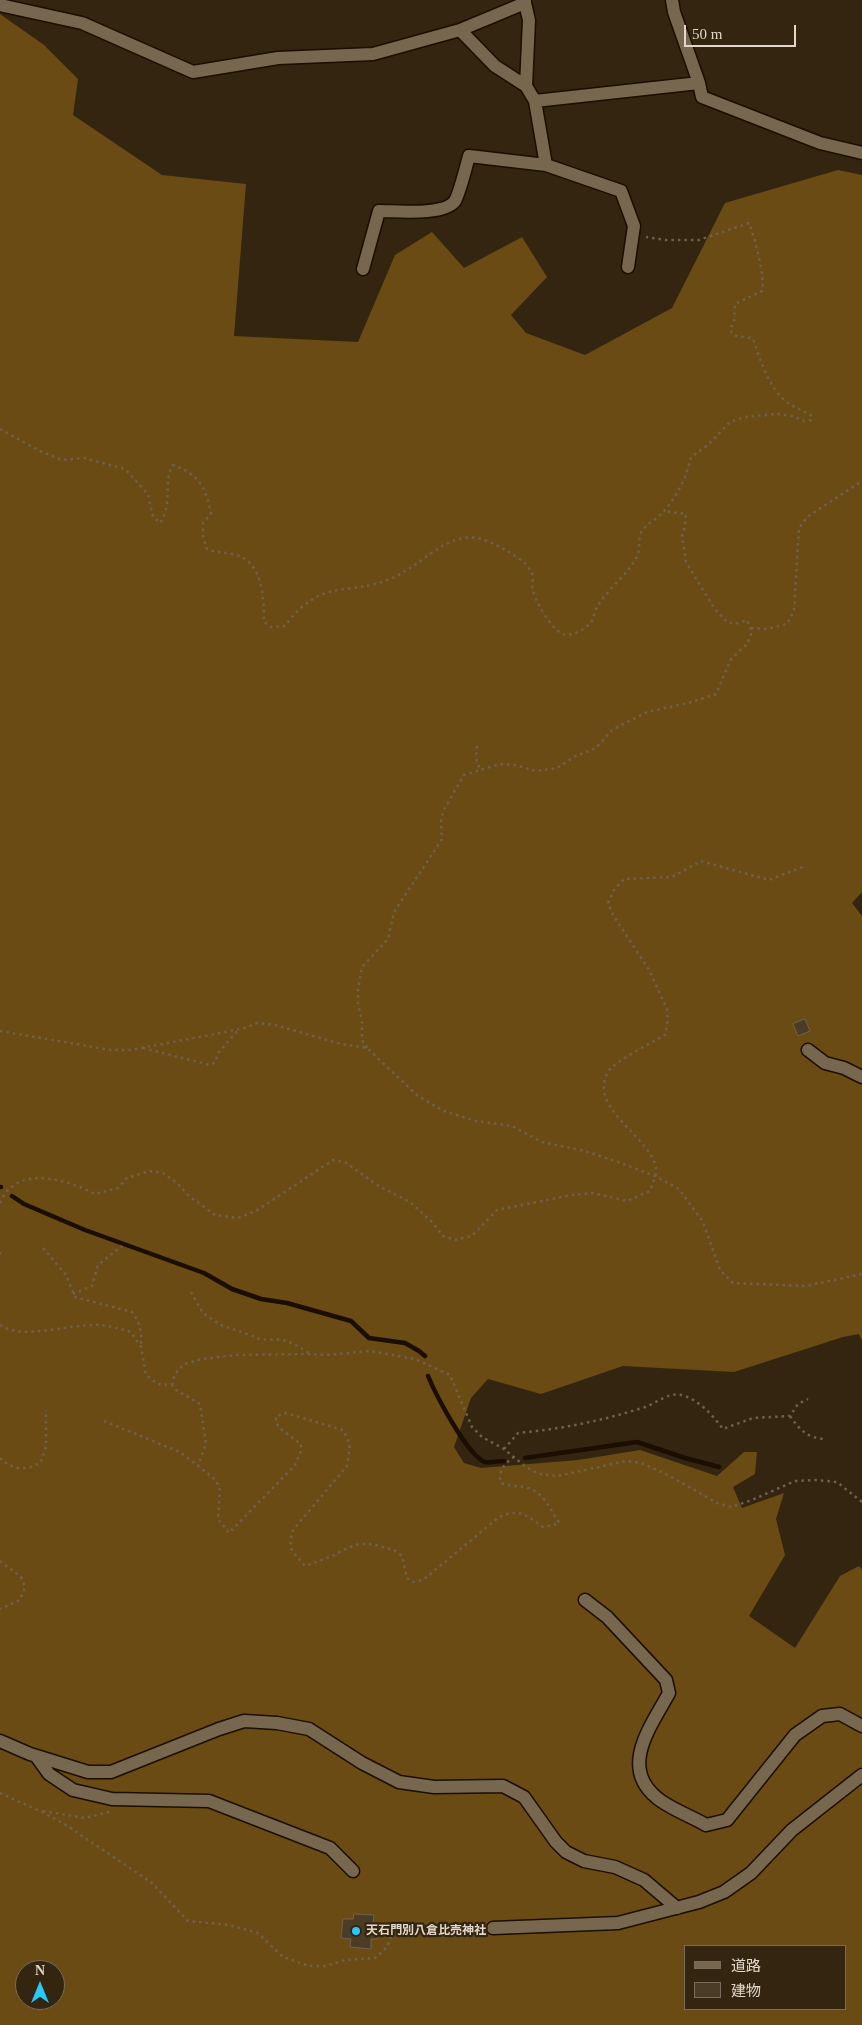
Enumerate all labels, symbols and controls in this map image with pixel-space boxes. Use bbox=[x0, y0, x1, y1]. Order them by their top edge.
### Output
scale bar bbox=[687, 15, 800, 47]
text: 50 m bbox=[692, 26, 722, 42]
place label: 天石門別八倉比売神社 bbox=[366, 1924, 486, 1938]
marker: 天石門別八倉比売神社 bbox=[350, 1925, 362, 1937]
legend bbox=[684, 1945, 847, 2010]
text: 道路 bbox=[731, 1958, 761, 1974]
north arrow bbox=[15, 1960, 65, 2010]
text: N bbox=[35, 1963, 45, 1978]
text: 建物 bbox=[731, 1983, 761, 1999]

